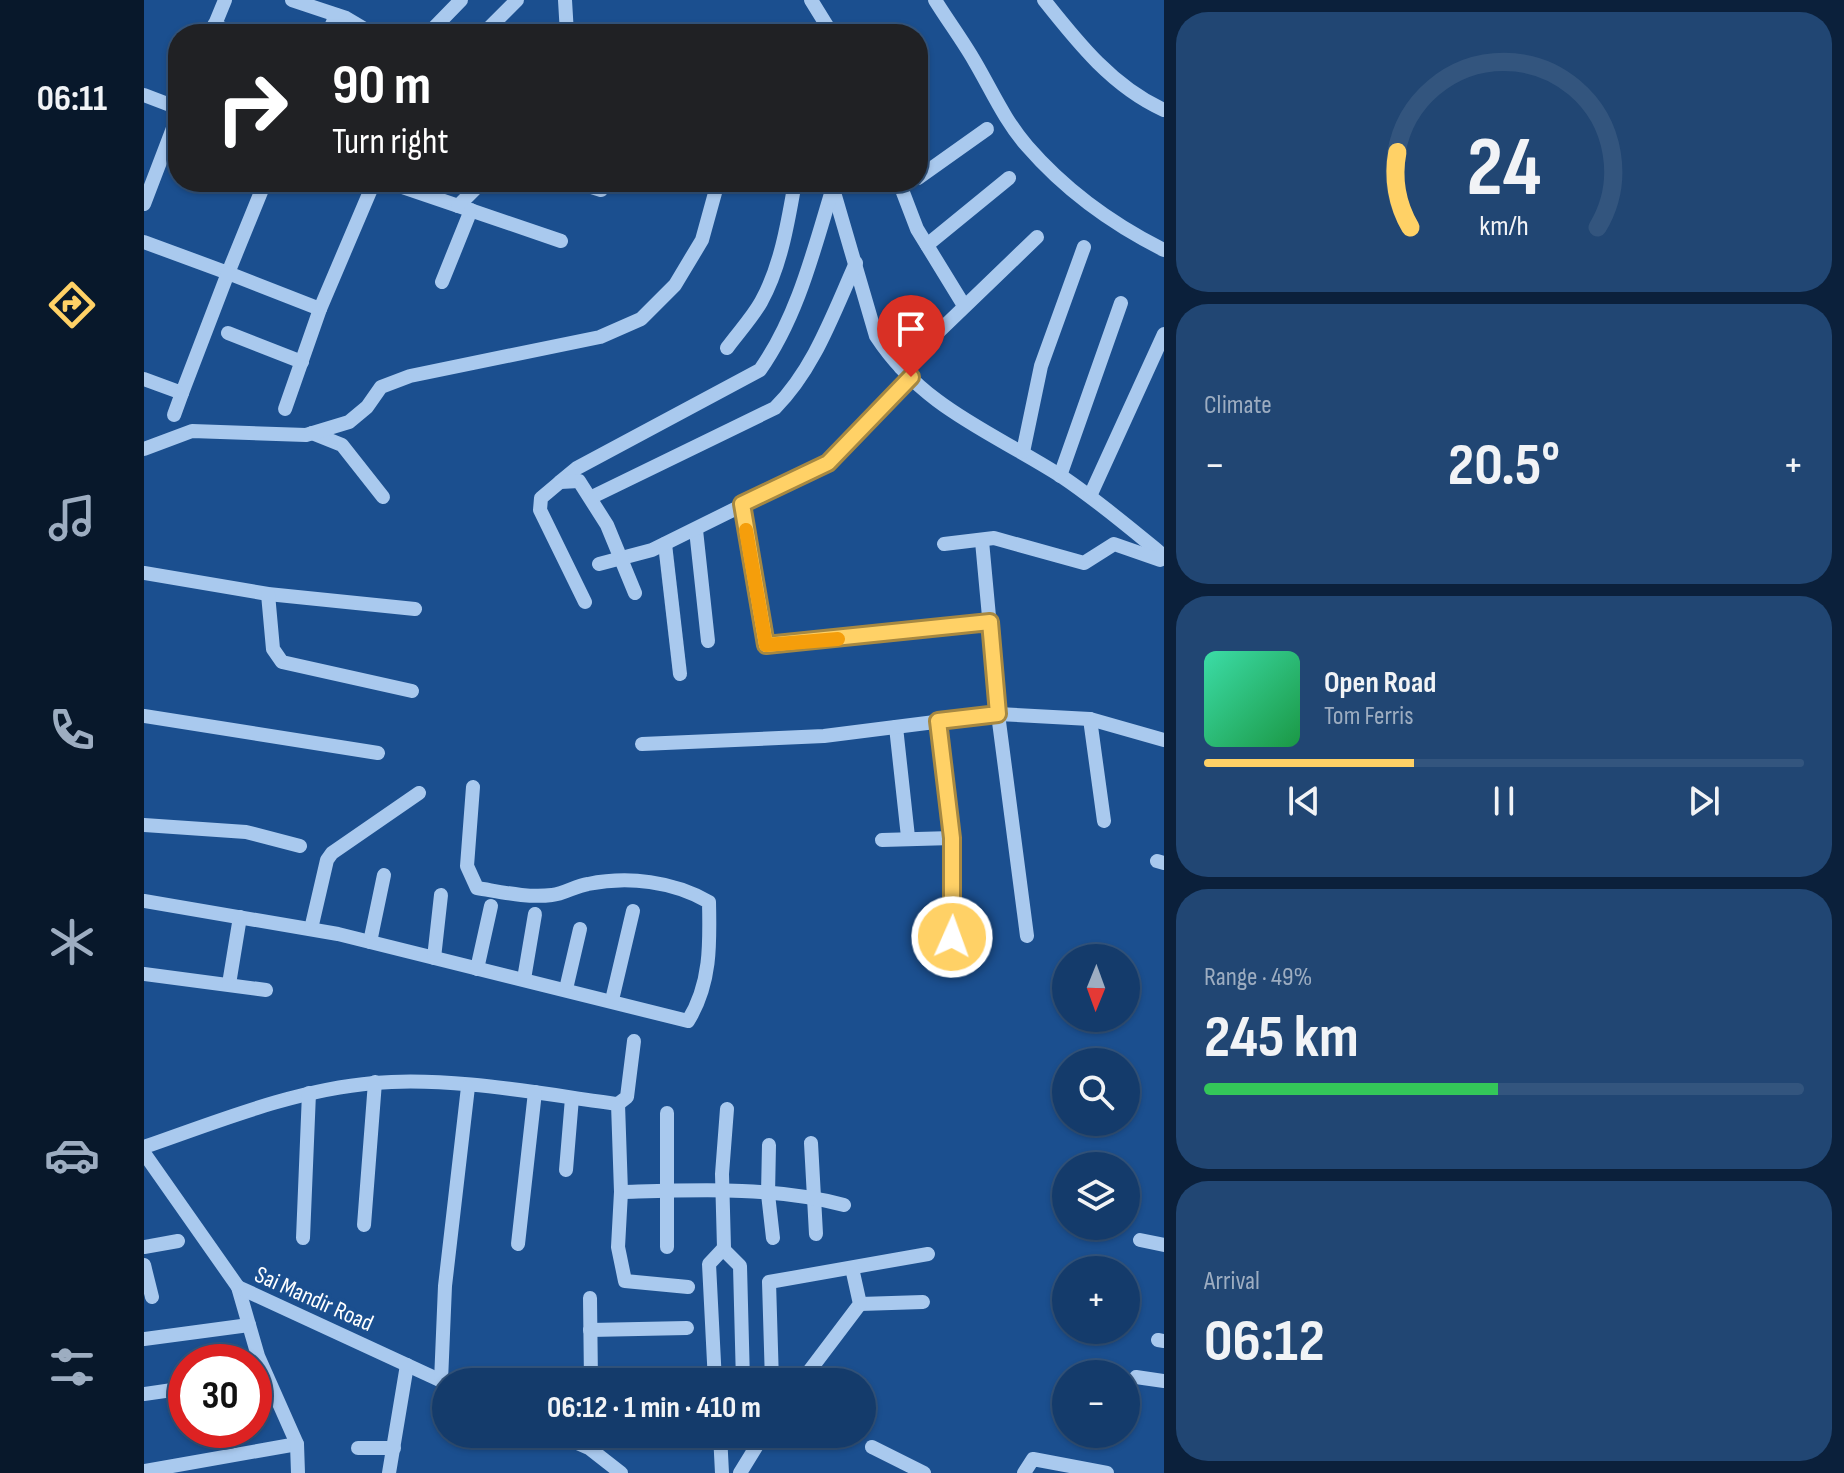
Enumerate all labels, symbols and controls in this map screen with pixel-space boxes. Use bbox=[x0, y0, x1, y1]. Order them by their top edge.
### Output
text: 90 m bbox=[332, 53, 431, 120]
icon: right bbox=[200, 56, 304, 160]
text: 06:11 bbox=[37, 78, 107, 121]
text: 24 bbox=[1467, 119, 1541, 219]
text: Turn right bbox=[332, 121, 449, 164]
text: km/h bbox=[1479, 209, 1529, 244]
icon: directions bbox=[44, 277, 100, 333]
pin bbox=[877, 295, 945, 377]
icon: arrive bbox=[889, 307, 933, 351]
text: Climate bbox=[1204, 390, 1272, 421]
text: 20.5° bbox=[1448, 430, 1560, 502]
text: − bbox=[1204, 439, 1226, 492]
text: + bbox=[1782, 439, 1804, 492]
icon: music bbox=[44, 490, 100, 546]
text: Open Road bbox=[1324, 665, 1436, 701]
text: Tom Ferris bbox=[1324, 701, 1414, 732]
icon: phone bbox=[44, 702, 100, 758]
icon: previous bbox=[1282, 779, 1326, 823]
icon: pause bbox=[1482, 779, 1526, 823]
icon: next bbox=[1682, 779, 1726, 823]
position arrow bbox=[910, 895, 994, 979]
icon: climate bbox=[44, 914, 100, 970]
north arrow bbox=[1052, 944, 1140, 1032]
map controls bbox=[1052, 944, 1140, 1448]
text: Range · 49% bbox=[1204, 962, 1312, 993]
text: 245 km bbox=[1204, 1002, 1359, 1074]
button: search bbox=[1052, 1048, 1140, 1136]
icon: car bbox=[44, 1127, 100, 1183]
button: layers bbox=[1052, 1152, 1140, 1240]
button: + bbox=[1052, 1256, 1140, 1344]
street label: Sai Mandir Road bbox=[250, 1260, 378, 1338]
text: Arrival bbox=[1204, 1266, 1260, 1297]
text: 06:12 bbox=[1204, 1306, 1325, 1378]
icon: filters bbox=[44, 1339, 100, 1395]
speed limit sign: 30 bbox=[168, 1344, 272, 1448]
button: − bbox=[1052, 1360, 1140, 1448]
text: 06:12 · 1 min · 410 m bbox=[547, 1390, 761, 1426]

